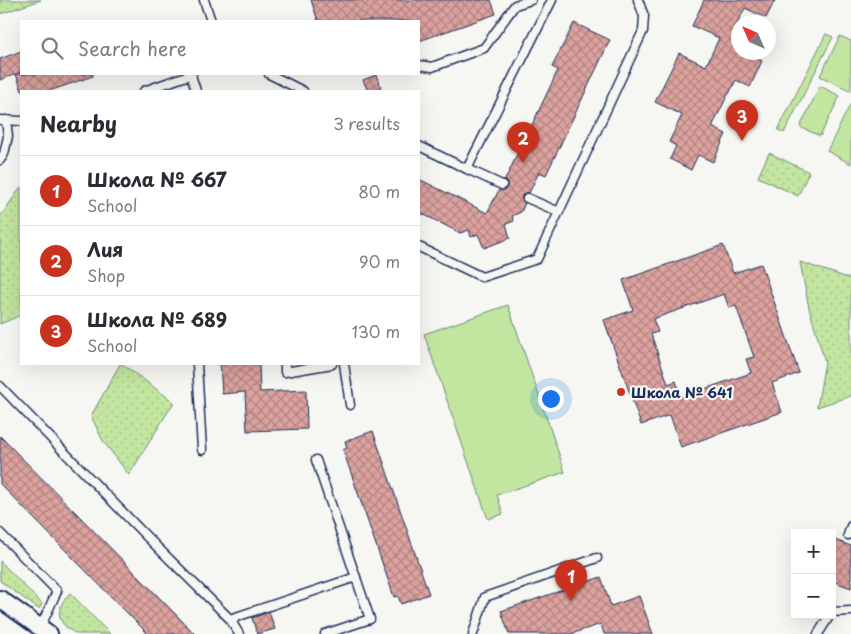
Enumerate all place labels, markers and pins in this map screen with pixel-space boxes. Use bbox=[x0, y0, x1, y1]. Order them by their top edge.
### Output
pin: 3 bbox=[726, 100, 758, 141]
pin: 2 bbox=[507, 122, 539, 163]
place label: Школа № 641 bbox=[631, 382, 732, 403]
marker: Школа № 641 bbox=[615, 386, 627, 398]
pin: 1 bbox=[555, 560, 587, 601]

